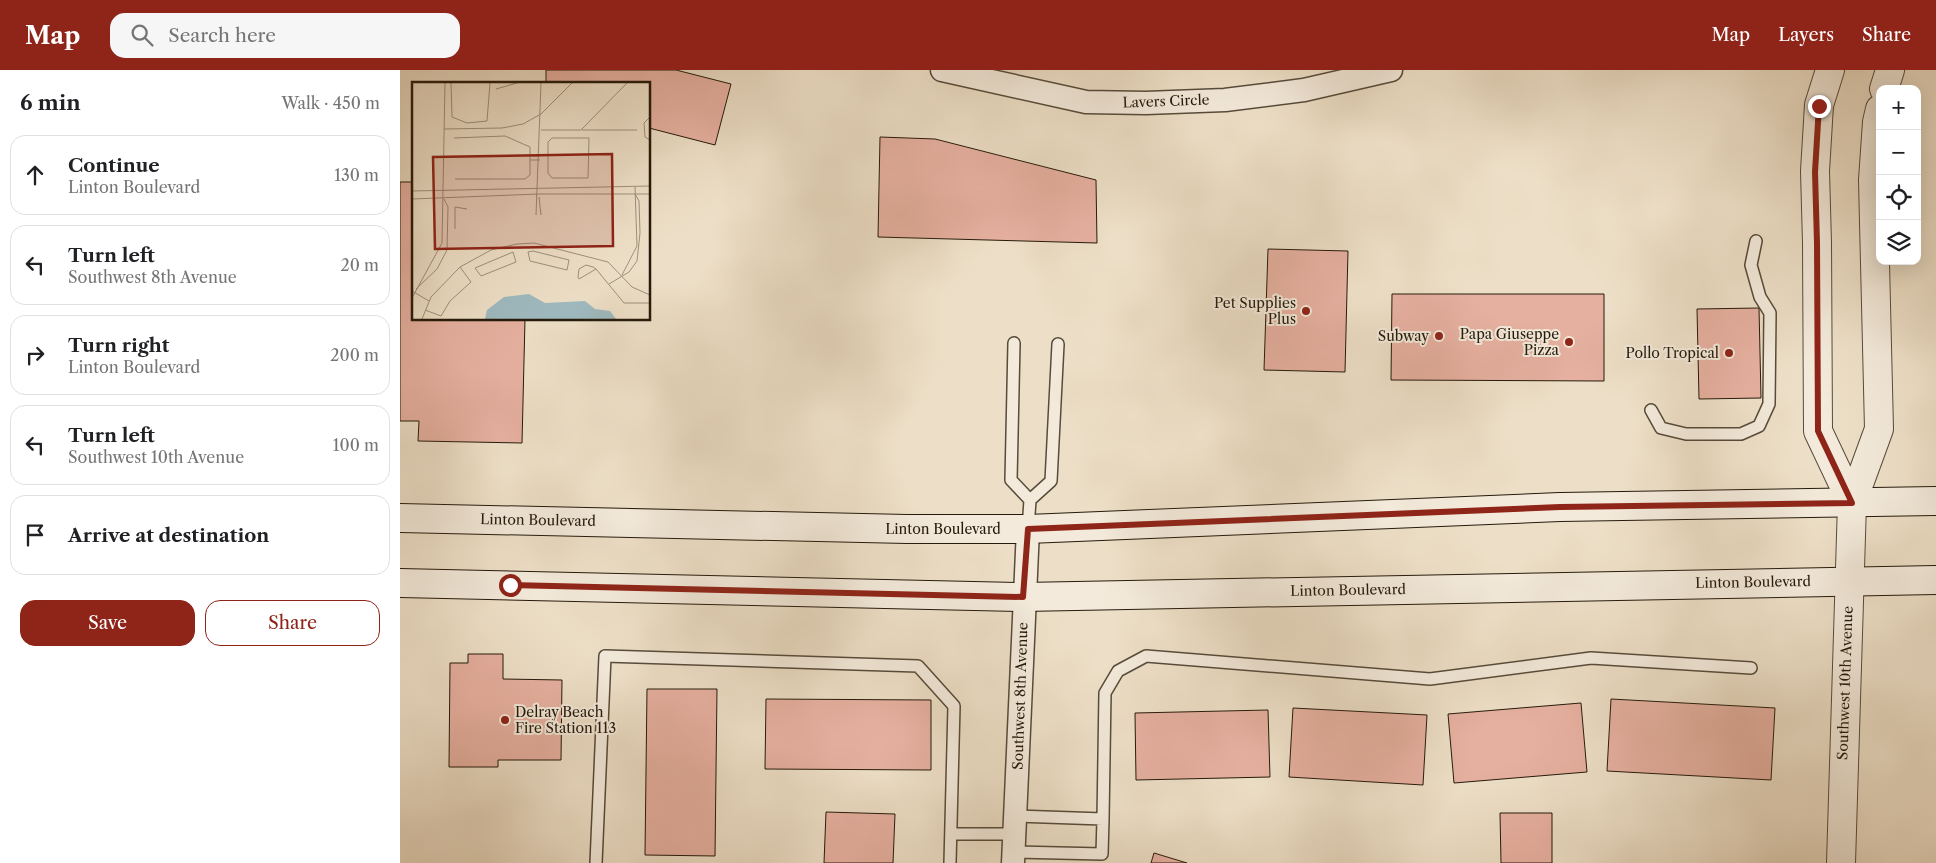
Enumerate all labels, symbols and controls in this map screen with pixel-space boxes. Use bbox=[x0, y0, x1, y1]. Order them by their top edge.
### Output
search box bbox=[110, 13, 460, 58]
text: Map bbox=[25, 21, 80, 50]
icon: search bbox=[128, 21, 156, 49]
text: Search here bbox=[168, 24, 276, 47]
text: Map bbox=[1712, 24, 1750, 46]
text: Layers bbox=[1778, 24, 1834, 46]
text: Share bbox=[1862, 24, 1911, 46]
inset map bbox=[412, 82, 650, 320]
map controls bbox=[1876, 85, 1921, 265]
button: + bbox=[1876, 85, 1921, 130]
text: 6 min bbox=[20, 90, 81, 115]
street label: Lavers Circle bbox=[1122, 90, 1210, 112]
text: Walk · 450 m bbox=[282, 93, 380, 113]
route end bbox=[1808, 95, 1831, 118]
button: − bbox=[1876, 130, 1921, 175]
text: Continue bbox=[68, 154, 160, 177]
icon: ahead bbox=[21, 161, 49, 189]
text: 130 m bbox=[334, 165, 379, 185]
button: locate bbox=[1876, 175, 1921, 220]
text: Linton Boulevard bbox=[68, 177, 200, 197]
button: layers bbox=[1876, 220, 1921, 265]
text: Turn left bbox=[68, 244, 155, 267]
icon: left bbox=[21, 251, 49, 279]
text: 20 m bbox=[340, 255, 379, 275]
text: Southwest 8th Avenue bbox=[68, 267, 237, 287]
place label: Pet Supplies Plus bbox=[1214, 294, 1296, 328]
marker: Pet Supplies Plus bbox=[1300, 305, 1312, 317]
place label: Papa Giuseppe Pizza bbox=[1460, 325, 1560, 359]
place label: Subway bbox=[1378, 327, 1429, 345]
marker: Subway bbox=[1433, 330, 1445, 342]
text: Turn right bbox=[68, 334, 169, 357]
marker: Papa Giuseppe Pizza bbox=[1563, 336, 1575, 348]
icon: right bbox=[21, 341, 49, 369]
place label: Pollo Tropical bbox=[1626, 344, 1719, 362]
text: 200 m bbox=[330, 345, 379, 365]
marker: Pollo Tropical bbox=[1723, 347, 1735, 359]
text: Linton Boulevard bbox=[68, 357, 200, 377]
text: Turn left bbox=[68, 424, 155, 447]
icon: left bbox=[21, 431, 49, 459]
text: 100 m bbox=[333, 435, 379, 455]
text: Southwest 10th Avenue bbox=[68, 447, 244, 467]
street label: Linton Boulevard bbox=[480, 510, 596, 530]
street label: Linton Boulevard bbox=[885, 520, 1001, 538]
icon: arrive bbox=[21, 521, 49, 549]
text: Arrive at destination bbox=[68, 524, 269, 547]
street label: Linton Boulevard bbox=[1695, 572, 1811, 592]
route start bbox=[499, 574, 522, 597]
street label: Linton Boulevard bbox=[1290, 580, 1406, 600]
button: Save bbox=[20, 600, 195, 646]
button: Share bbox=[205, 600, 380, 646]
street label: Southwest 10th Avenue bbox=[1833, 606, 1857, 760]
street label: Southwest 8th Avenue bbox=[1008, 622, 1032, 770]
place label: Delray Beach Fire Station 113 bbox=[515, 703, 616, 737]
marker: Delray Beach Fire Station 113 bbox=[499, 714, 511, 726]

